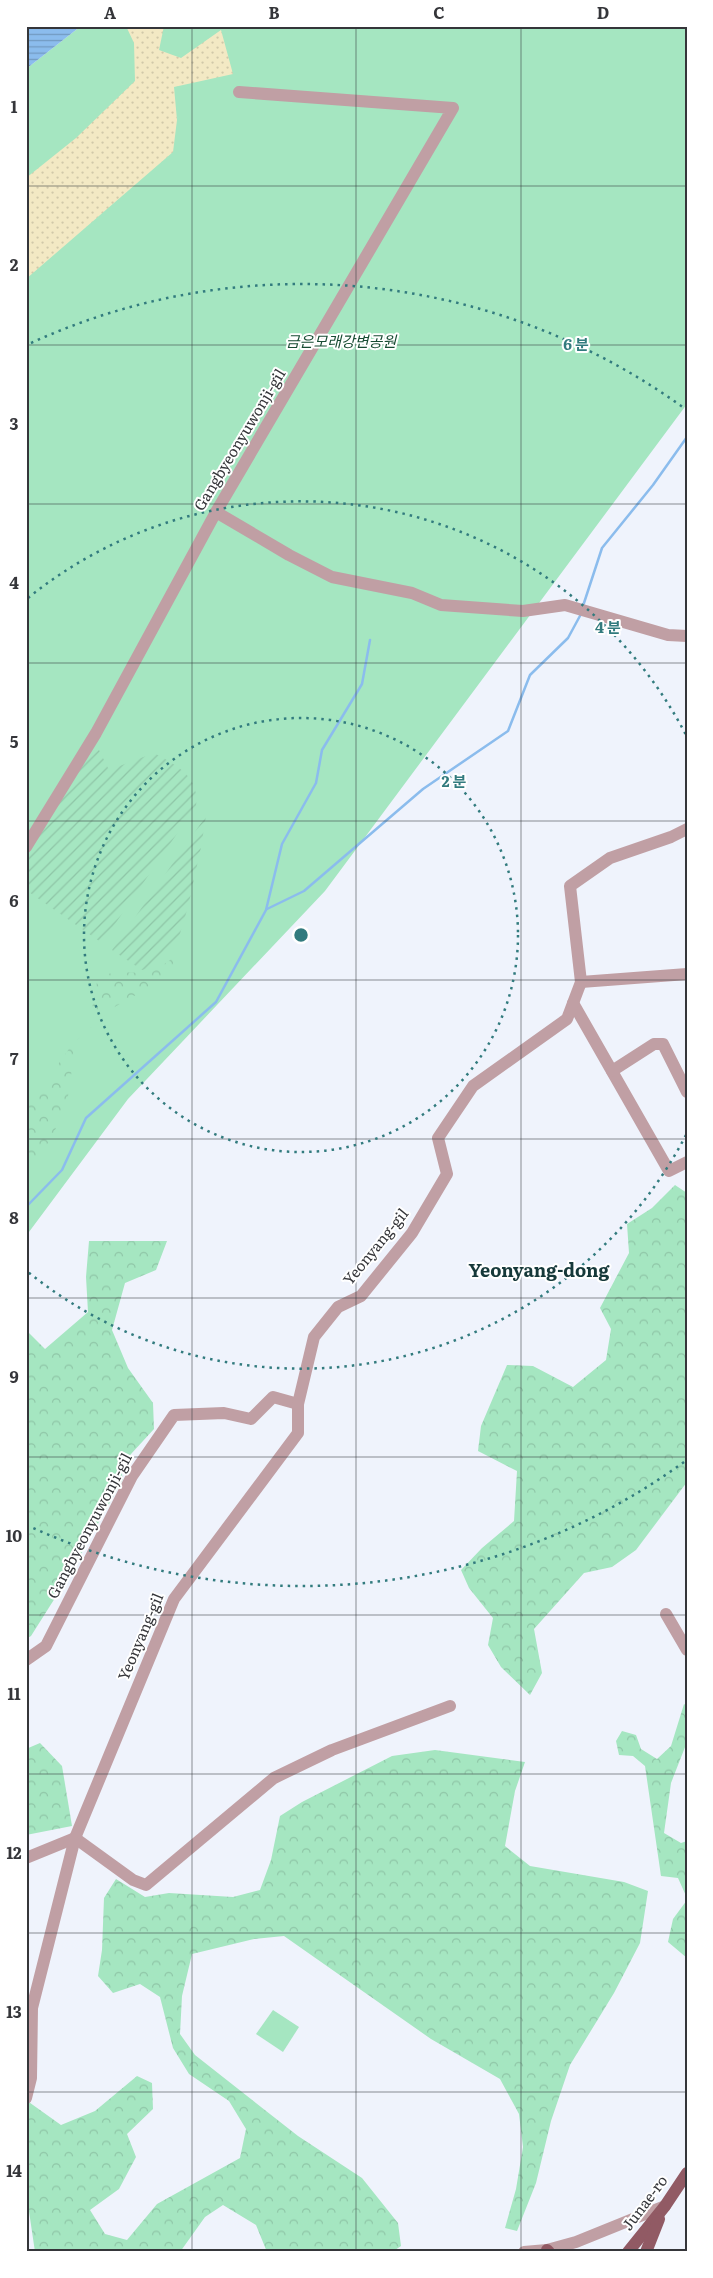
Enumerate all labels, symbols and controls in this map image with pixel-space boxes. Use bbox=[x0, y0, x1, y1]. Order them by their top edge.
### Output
text: A bbox=[104, 0, 116, 24]
text: B bbox=[268, 0, 280, 24]
text: C bbox=[433, 0, 445, 24]
text: D bbox=[597, 0, 609, 24]
text: 1 bbox=[11, 94, 18, 118]
text: 2 bbox=[10, 252, 19, 276]
park label: 금은모래강변공원 bbox=[286, 329, 397, 352]
text: 6 분 bbox=[563, 332, 589, 355]
street label: Gangbyeonyuwonji-gil bbox=[187, 364, 290, 515]
text: 3 bbox=[10, 411, 19, 435]
text: 4 bbox=[9, 570, 19, 594]
text: 4 분 bbox=[595, 615, 621, 638]
text: 5 bbox=[10, 729, 19, 753]
text: 2 분 bbox=[442, 769, 467, 792]
text: 6 bbox=[9, 888, 19, 912]
centre of rings bbox=[292, 926, 310, 944]
text: 7 bbox=[10, 1046, 19, 1070]
street label: Yeonyang-gil bbox=[337, 1203, 413, 1290]
text: 8 bbox=[9, 1205, 19, 1229]
district label: Yeonyang-dong bbox=[469, 1256, 611, 1283]
text: 9 bbox=[9, 1364, 19, 1388]
street label: Gangbyeonyuwonji-gil bbox=[40, 1448, 137, 1602]
text: 10 bbox=[6, 1523, 22, 1547]
street label: Yeonyang-gil bbox=[111, 1589, 168, 1684]
text: 11 bbox=[7, 1681, 21, 1705]
text: 12 bbox=[6, 1840, 22, 1864]
text: 13 bbox=[6, 1999, 22, 2023]
text: 14 bbox=[6, 2158, 22, 2182]
street label: Junae-ro bbox=[615, 2169, 672, 2235]

